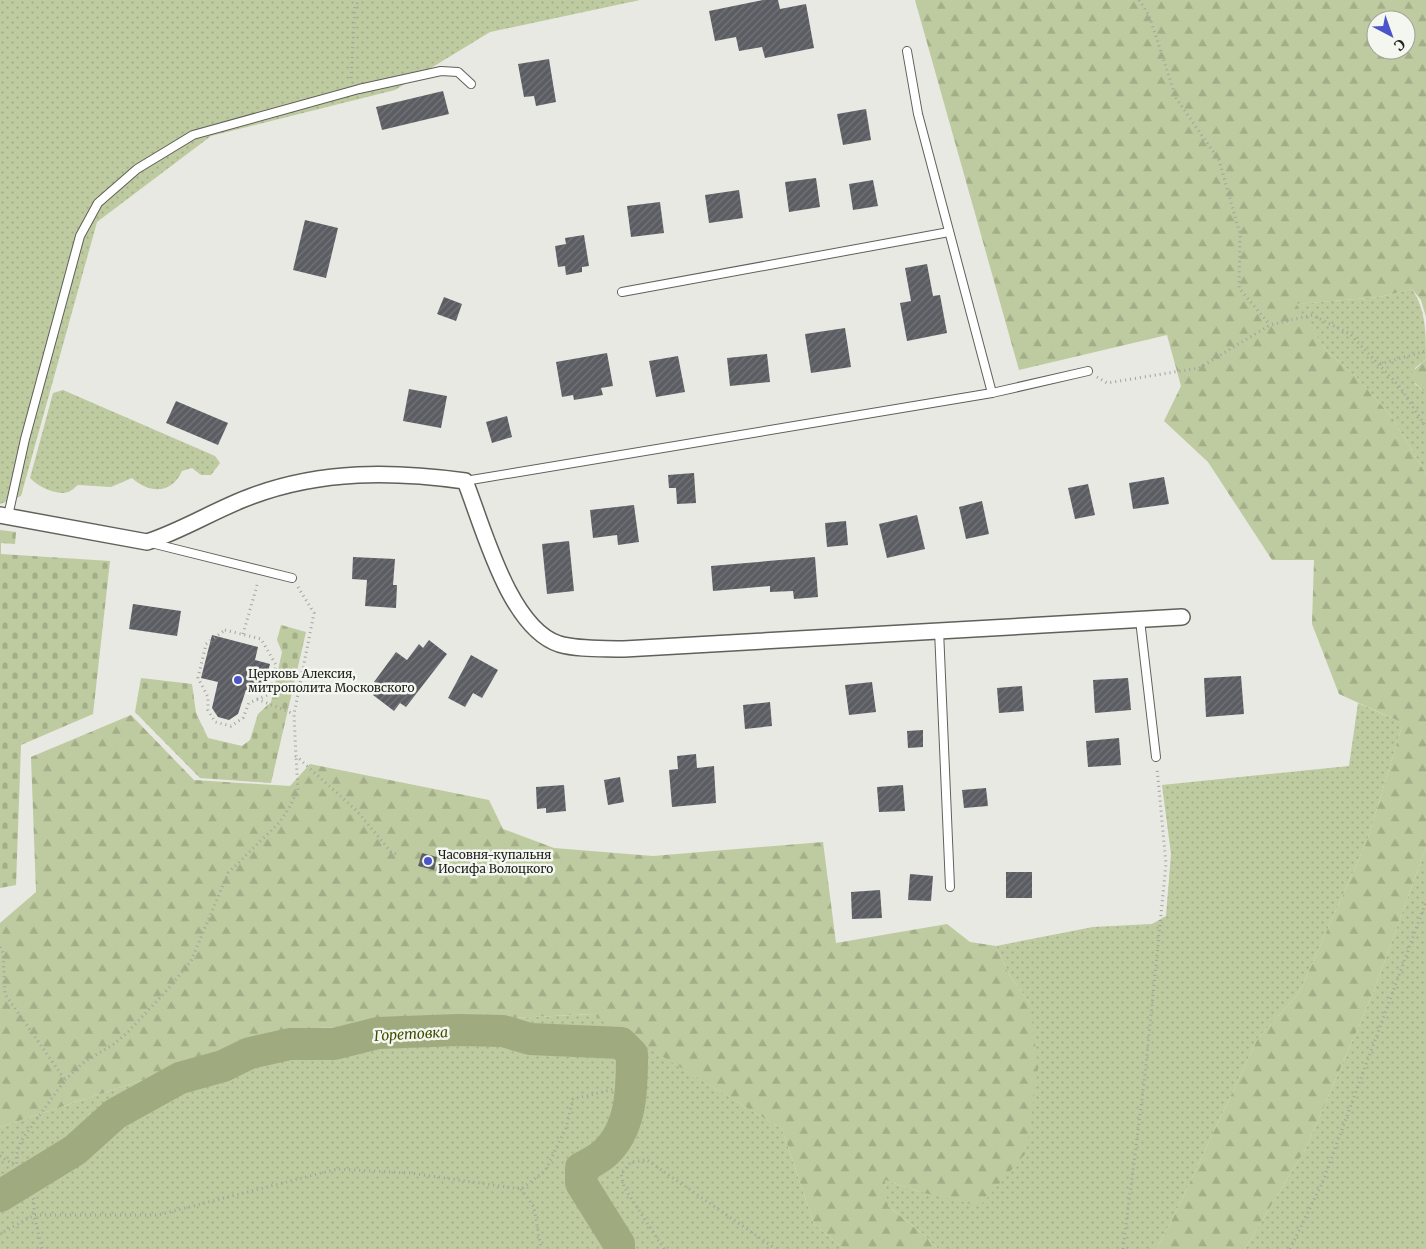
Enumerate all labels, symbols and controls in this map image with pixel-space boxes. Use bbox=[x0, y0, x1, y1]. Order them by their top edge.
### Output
north arrow bbox=[1366, 10, 1416, 60]
text: С bbox=[1390, 35, 1409, 55]
place label: Церковь Алексия, митрополита Московского bbox=[248, 666, 414, 695]
marker: Церковь Алексия, митрополита Московского bbox=[232, 674, 244, 686]
place label: Часовня-купальня Иосифа Волоцкого bbox=[438, 847, 553, 876]
marker: Часовня-купальня Иосифа Волоцкого bbox=[422, 855, 434, 867]
water label: Горетовка bbox=[374, 1023, 448, 1045]

